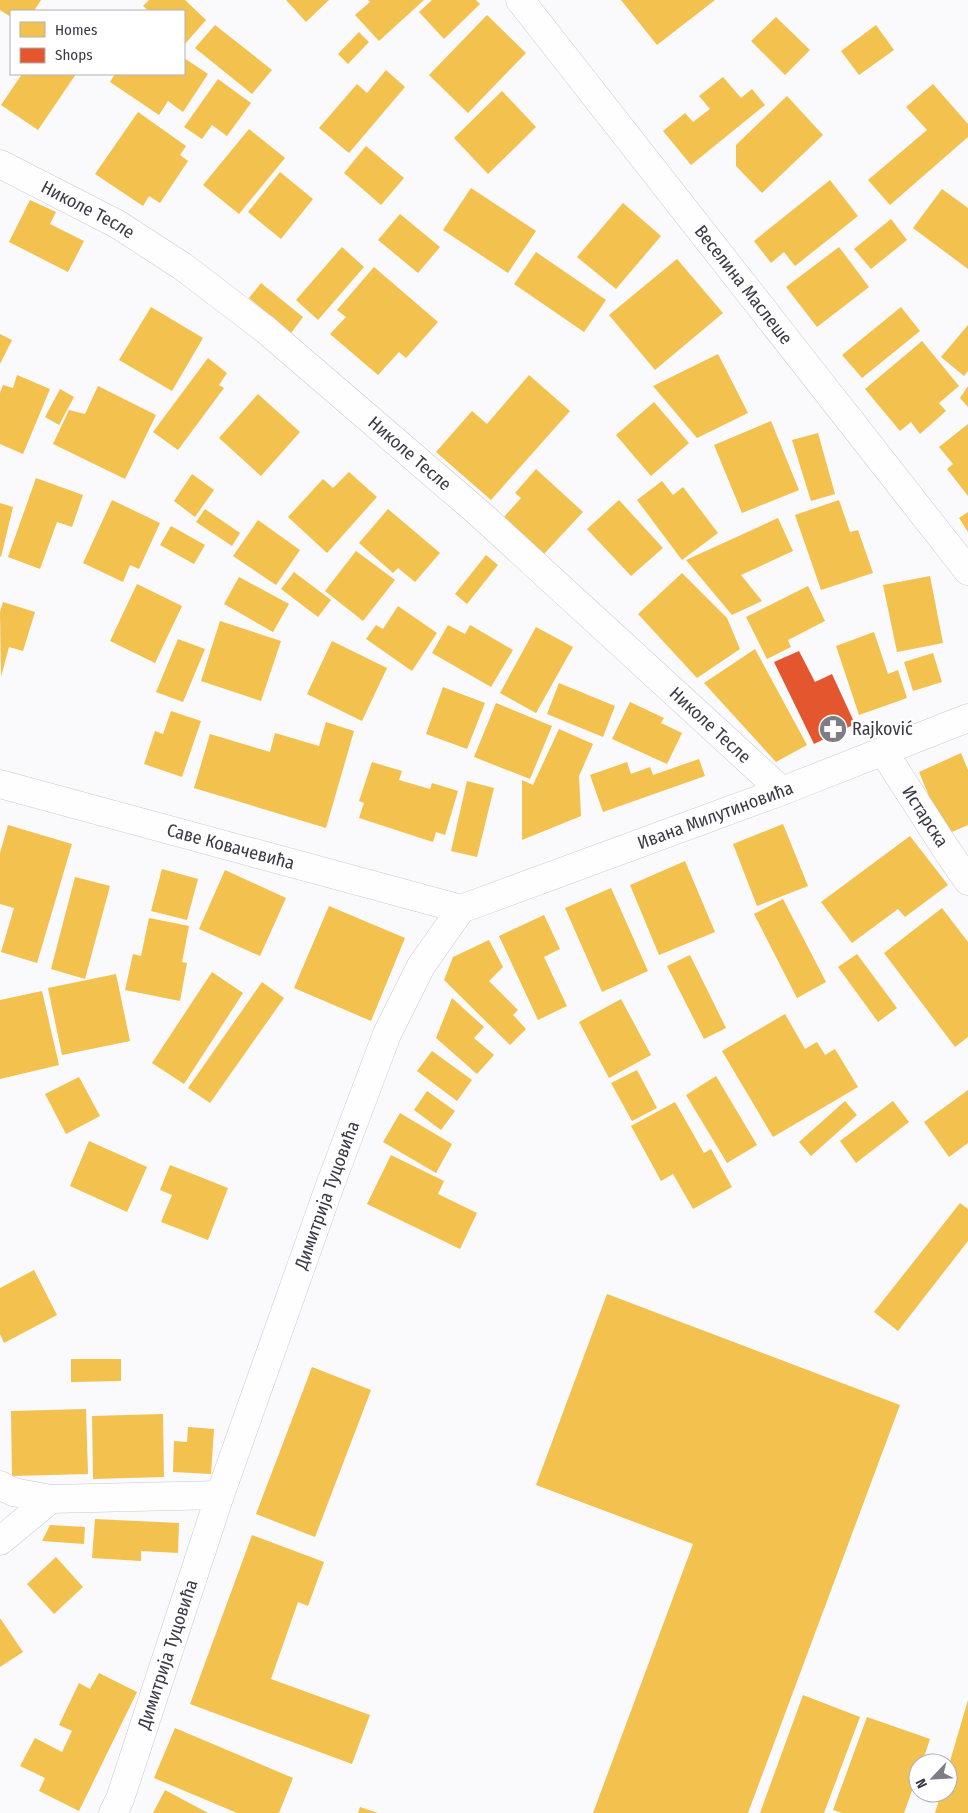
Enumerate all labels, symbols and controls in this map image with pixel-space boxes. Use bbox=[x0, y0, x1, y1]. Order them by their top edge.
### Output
legend bbox=[10, 10, 185, 75]
text: Homes bbox=[55, 21, 97, 39]
text: Shops bbox=[55, 46, 93, 64]
street label: Николе Тесле bbox=[37, 176, 139, 244]
street label: Веселина Маслеше bbox=[690, 221, 797, 349]
street label: Николе Тесле bbox=[364, 412, 456, 495]
street label: Николе Тесле bbox=[665, 682, 756, 768]
pharmacy icon: Rajković bbox=[818, 714, 848, 744]
place label: Rajković bbox=[852, 718, 913, 740]
street label: Ивана Милутиновића bbox=[634, 777, 797, 854]
street label: Истарска bbox=[897, 782, 953, 852]
street label: Саве Ковачевића bbox=[164, 819, 297, 874]
street label: Димитрија Туцовића bbox=[290, 1118, 364, 1273]
street label: Димитрија Туцовића bbox=[132, 1577, 202, 1733]
north arrow bbox=[908, 1753, 958, 1803]
text: N bbox=[912, 1776, 931, 1791]

